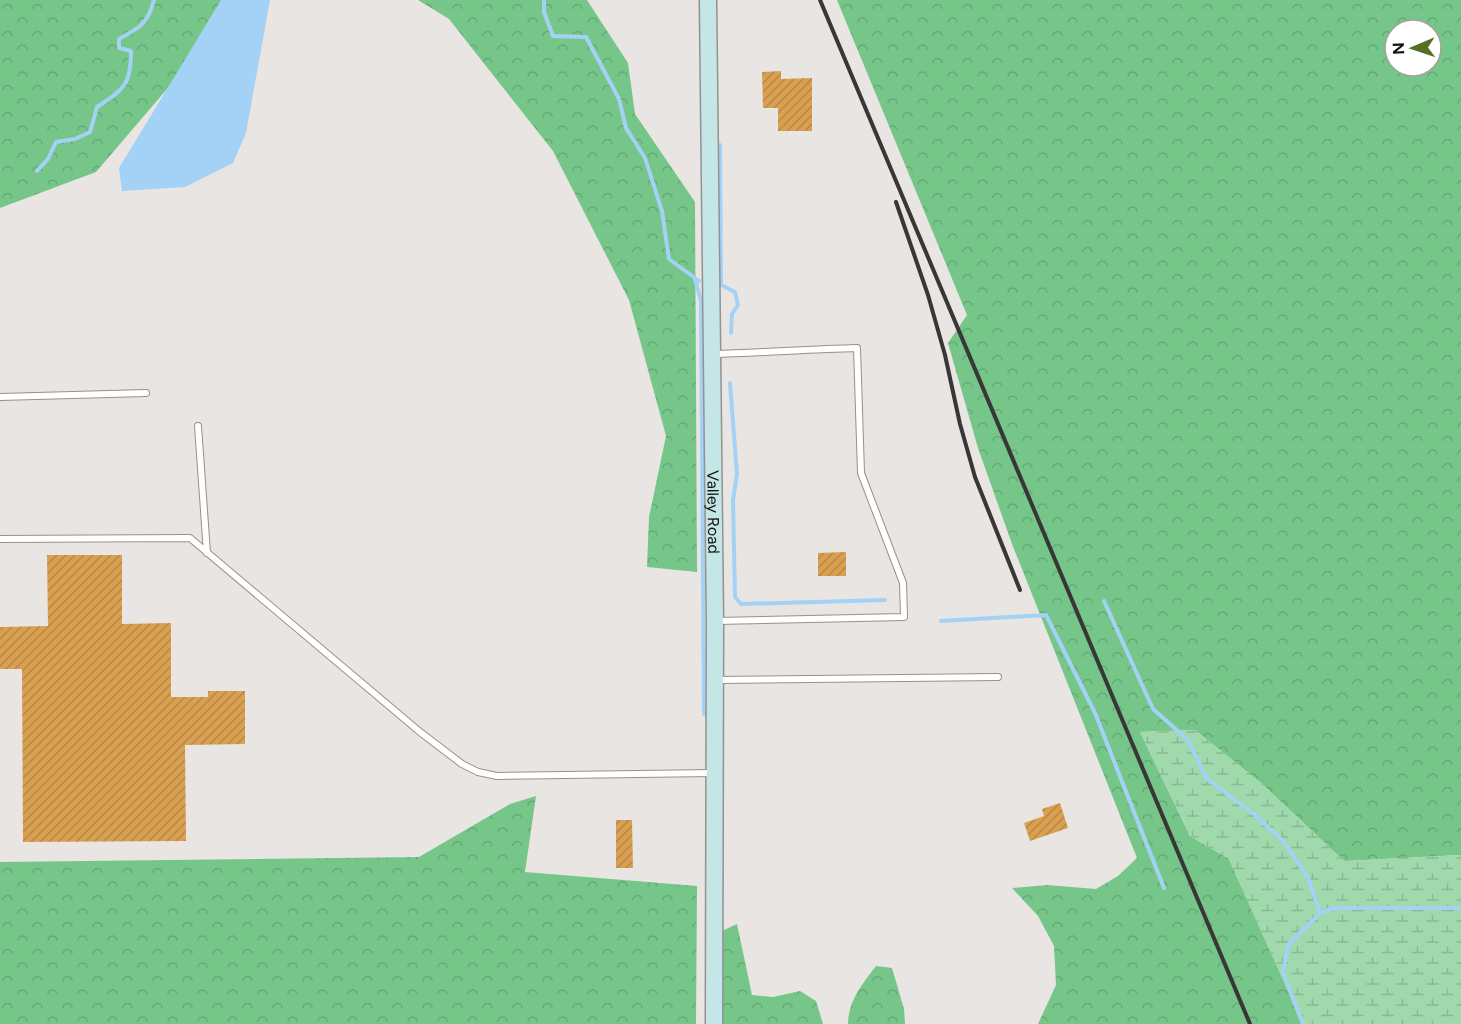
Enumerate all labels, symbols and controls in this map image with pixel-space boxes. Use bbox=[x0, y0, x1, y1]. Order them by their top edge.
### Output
north arrow bbox=[1383, 18, 1443, 78]
text: N bbox=[1389, 42, 1408, 55]
street label: Valley Road bbox=[703, 470, 723, 554]

